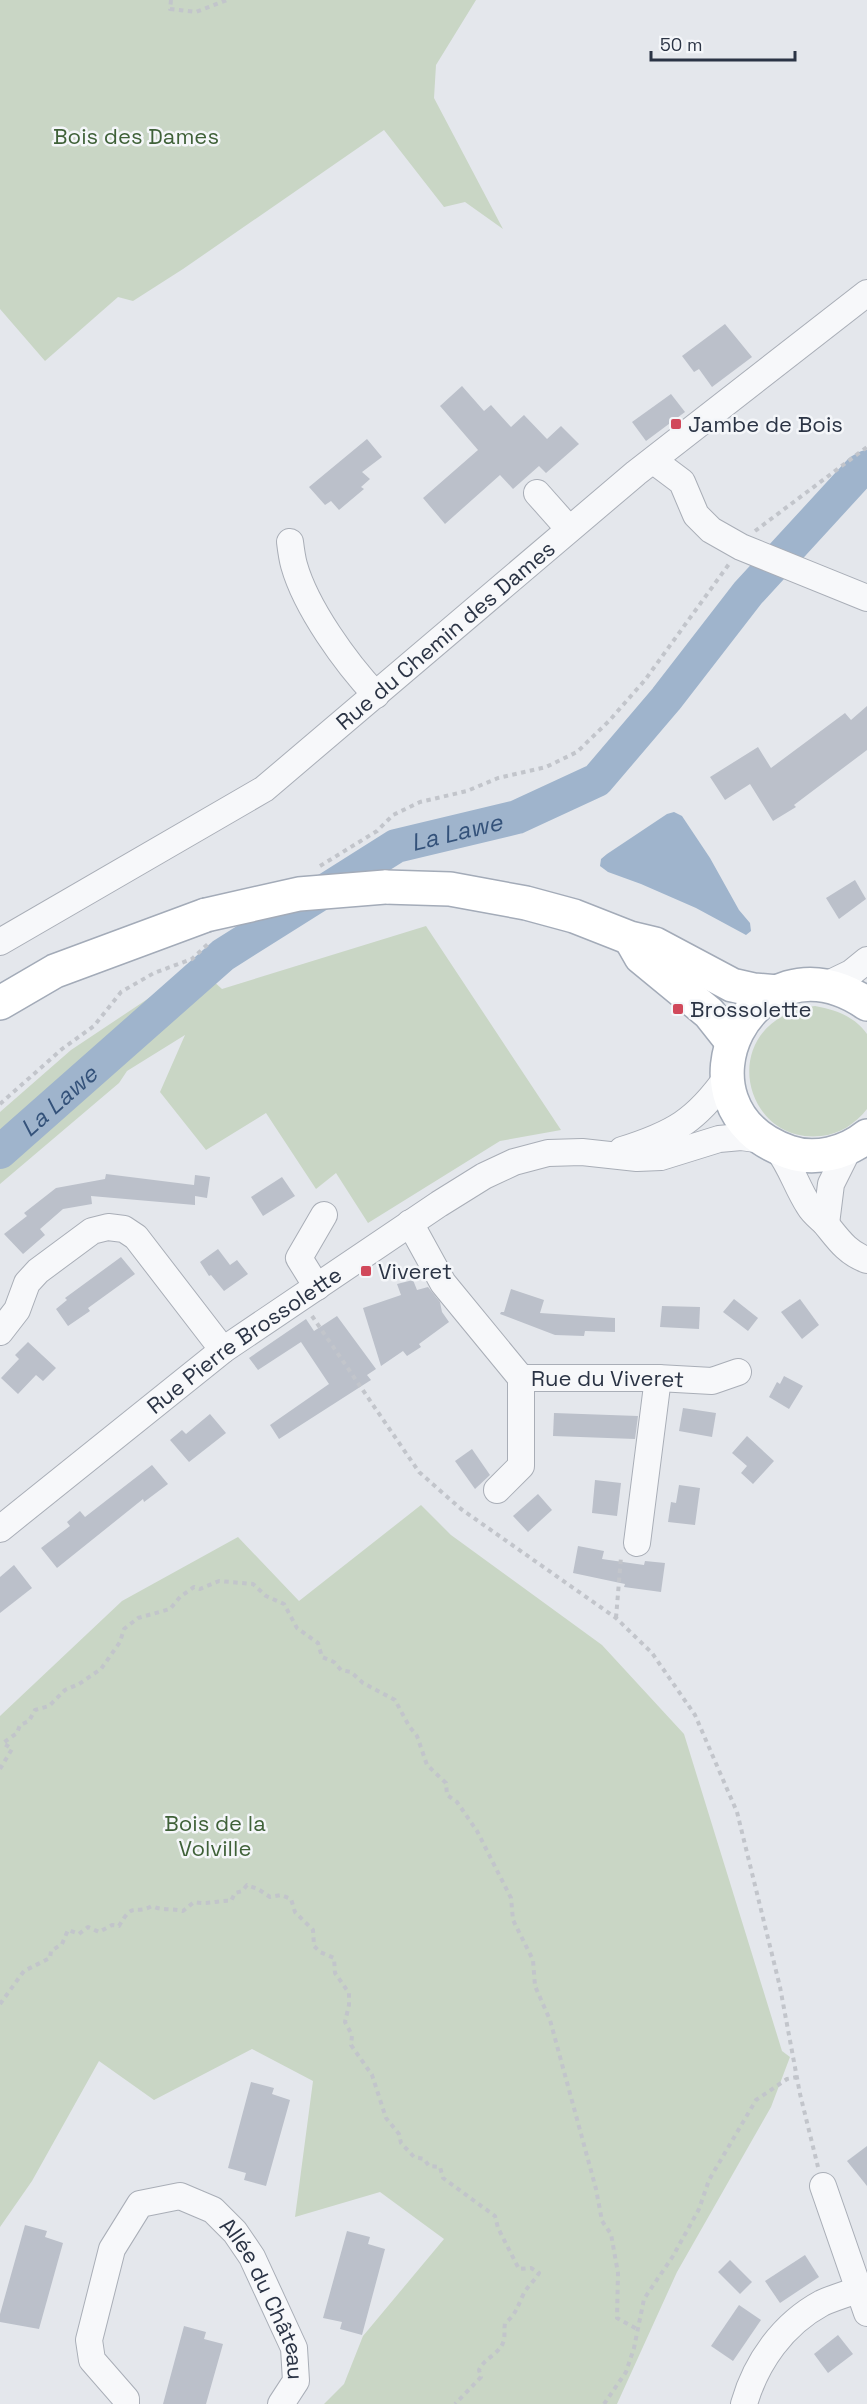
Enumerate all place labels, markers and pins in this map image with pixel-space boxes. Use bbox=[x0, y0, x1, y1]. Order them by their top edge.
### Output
place label: Jambe de Bois bbox=[688, 410, 843, 438]
marker: Jambe de Bois bbox=[669, 417, 683, 431]
place label: Brossolette bbox=[690, 995, 811, 1023]
marker: Brossolette bbox=[671, 1002, 685, 1016]
place label: Viveret bbox=[378, 1257, 452, 1285]
marker: Viveret bbox=[359, 1264, 373, 1278]

